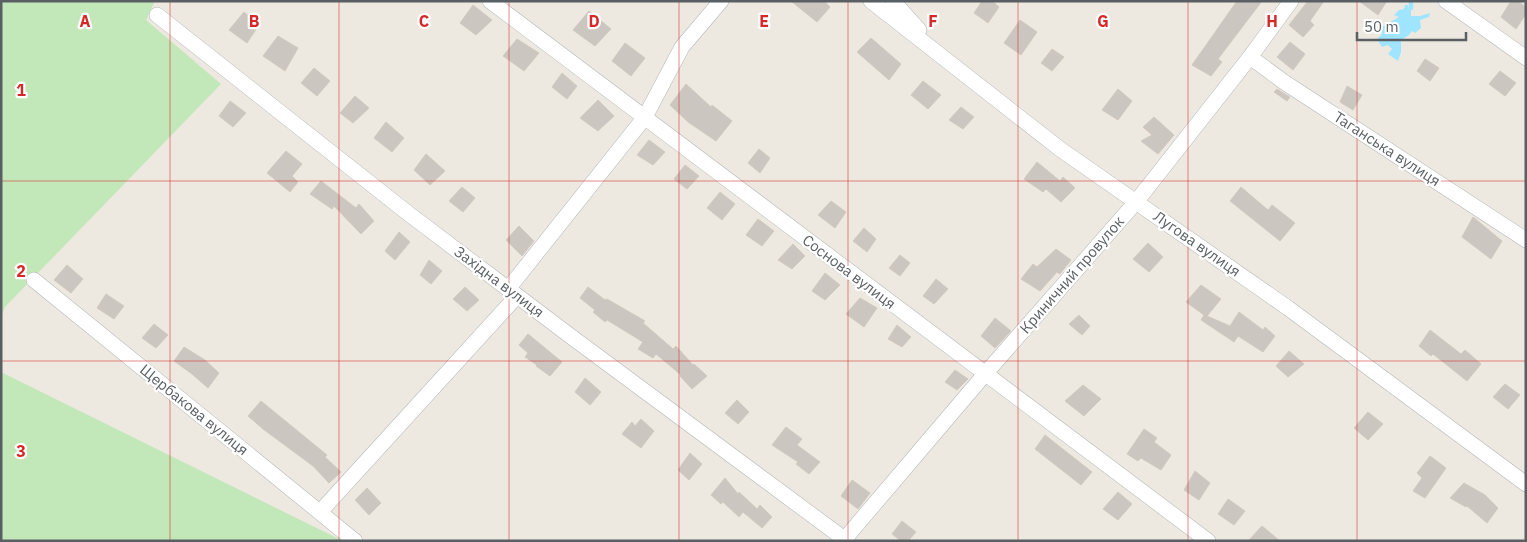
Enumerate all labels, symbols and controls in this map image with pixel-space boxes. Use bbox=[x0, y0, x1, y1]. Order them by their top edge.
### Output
scale bar bbox=[1357, 10, 1466, 42]
text: A bbox=[80, 11, 91, 31]
text: B bbox=[249, 11, 260, 31]
text: C bbox=[419, 11, 429, 31]
text: D bbox=[588, 11, 600, 31]
text: E bbox=[759, 11, 769, 31]
text: F bbox=[928, 11, 938, 31]
text: G bbox=[1097, 11, 1109, 31]
text: H bbox=[1266, 11, 1278, 31]
text: 50 m bbox=[1364, 17, 1399, 36]
text: 1 bbox=[16, 80, 26, 100]
street label: Таганська вулиця bbox=[1330, 107, 1444, 190]
street label: Лугова вулиця bbox=[1150, 207, 1245, 281]
street label: Криничний провулок bbox=[1015, 212, 1128, 337]
street label: Соснова вулиця bbox=[799, 230, 900, 313]
street label: Західна вулиця bbox=[451, 242, 548, 322]
text: 2 bbox=[16, 261, 26, 281]
street label: Щербакова вулиця bbox=[136, 360, 253, 459]
text: 3 bbox=[16, 441, 26, 461]

